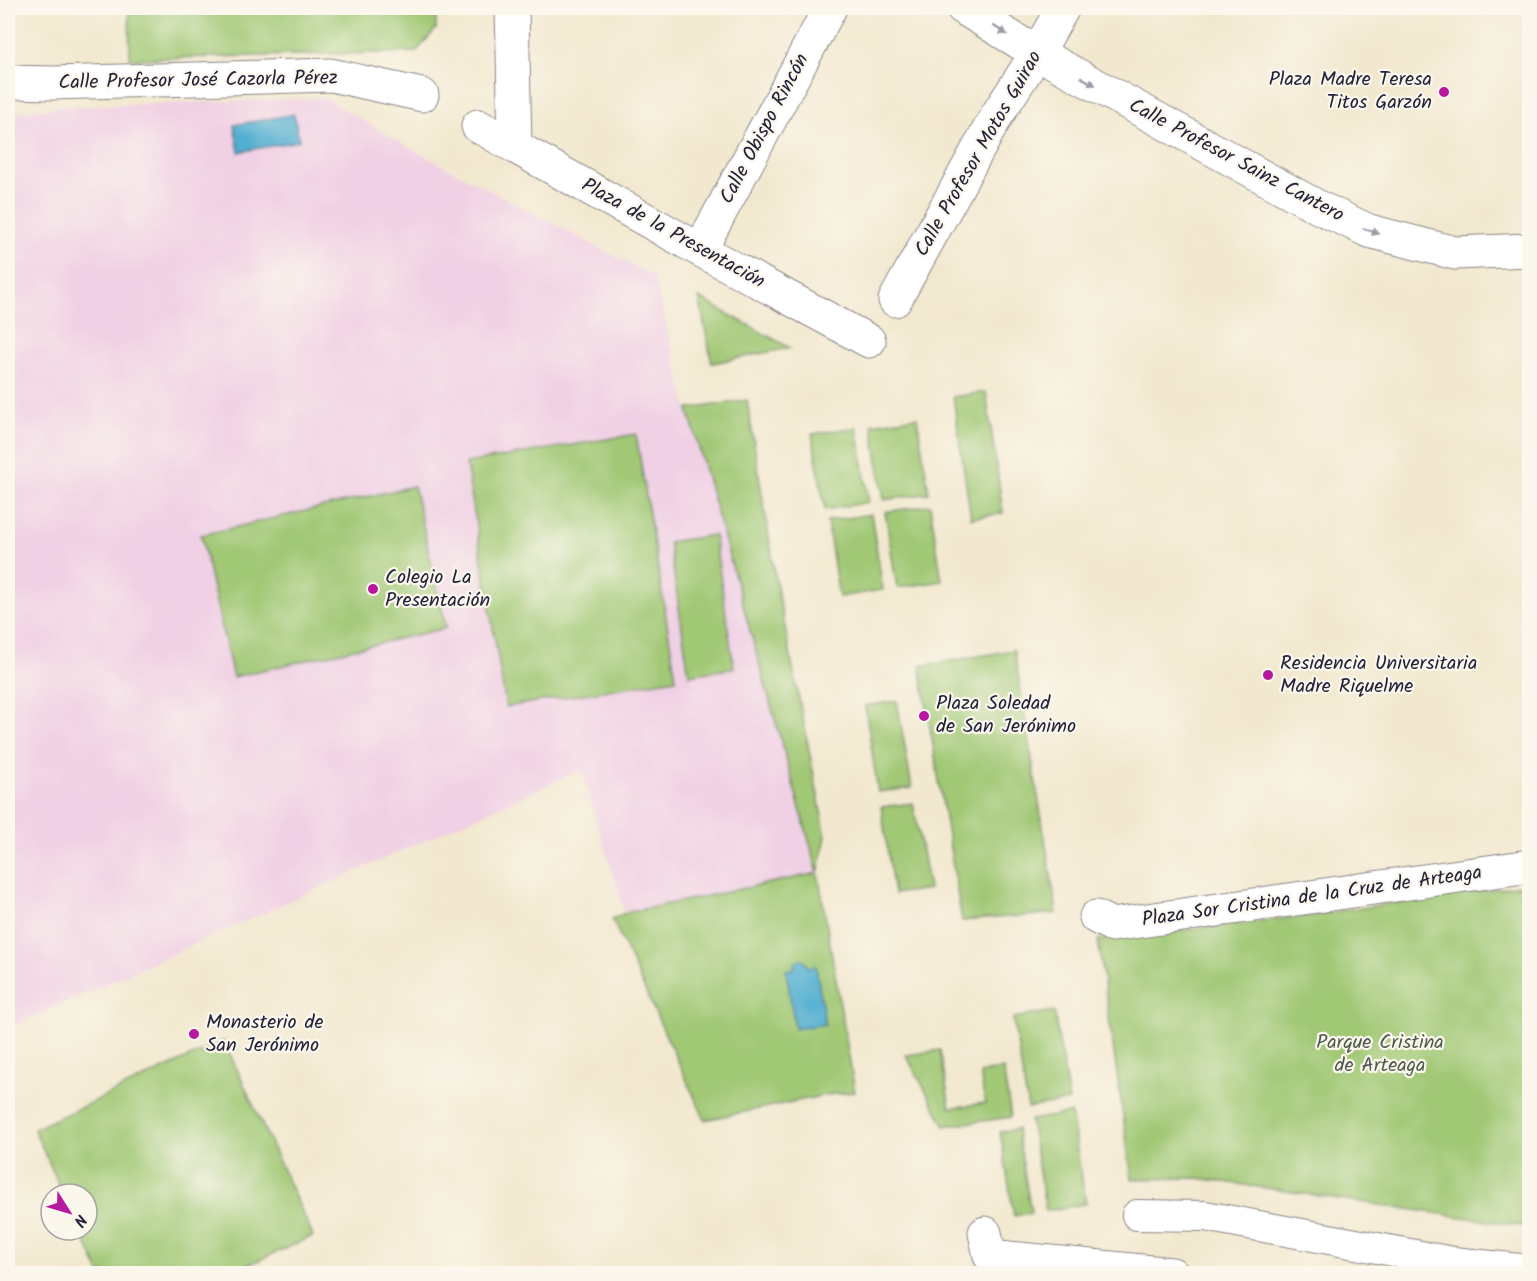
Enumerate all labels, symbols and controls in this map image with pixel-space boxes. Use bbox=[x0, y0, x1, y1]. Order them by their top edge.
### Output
one-way arrow bbox=[992, 25, 1008, 36]
street label: Calle Profesor Motos Guirao bbox=[907, 45, 1051, 263]
street label: Calle Obispo Rincón bbox=[712, 48, 818, 210]
street label: Calle Profesor José Cazorla Pérez bbox=[58, 63, 338, 99]
place label: Plaza Madre Teresa Titos Garzón bbox=[1269, 64, 1432, 119]
one-way arrow bbox=[1080, 76, 1097, 86]
marker: Plaza Madre Teresa Titos Garzón bbox=[1437, 85, 1451, 99]
street label: Calle Profesor Sainz Cantero bbox=[1122, 91, 1350, 231]
street label: Plaza de la Presentación bbox=[575, 170, 771, 298]
one-way arrow bbox=[1362, 227, 1380, 236]
place label: Colegio La Presentación bbox=[385, 562, 490, 617]
marker: Colegio La Presentación bbox=[366, 582, 380, 596]
place label: Residencia Universitaria Madre Riquelme bbox=[1280, 648, 1477, 703]
marker: Residencia Universitaria Madre Riquelme bbox=[1261, 668, 1275, 682]
place label: Plaza Soledad de San Jerónimo bbox=[936, 688, 1076, 743]
marker: Plaza Soledad de San Jerónimo bbox=[917, 709, 931, 723]
street label: Plaza Sor Cristina de la Cruz de Arteaga bbox=[1140, 857, 1484, 937]
place label: Monasterio de San Jerónimo bbox=[206, 1007, 324, 1062]
marker: Monasterio de San Jerónimo bbox=[187, 1027, 201, 1041]
park label: Parque Cristina de Arteaga bbox=[1316, 1027, 1444, 1082]
north arrow bbox=[39, 1182, 99, 1242]
text: N bbox=[67, 1209, 93, 1232]

